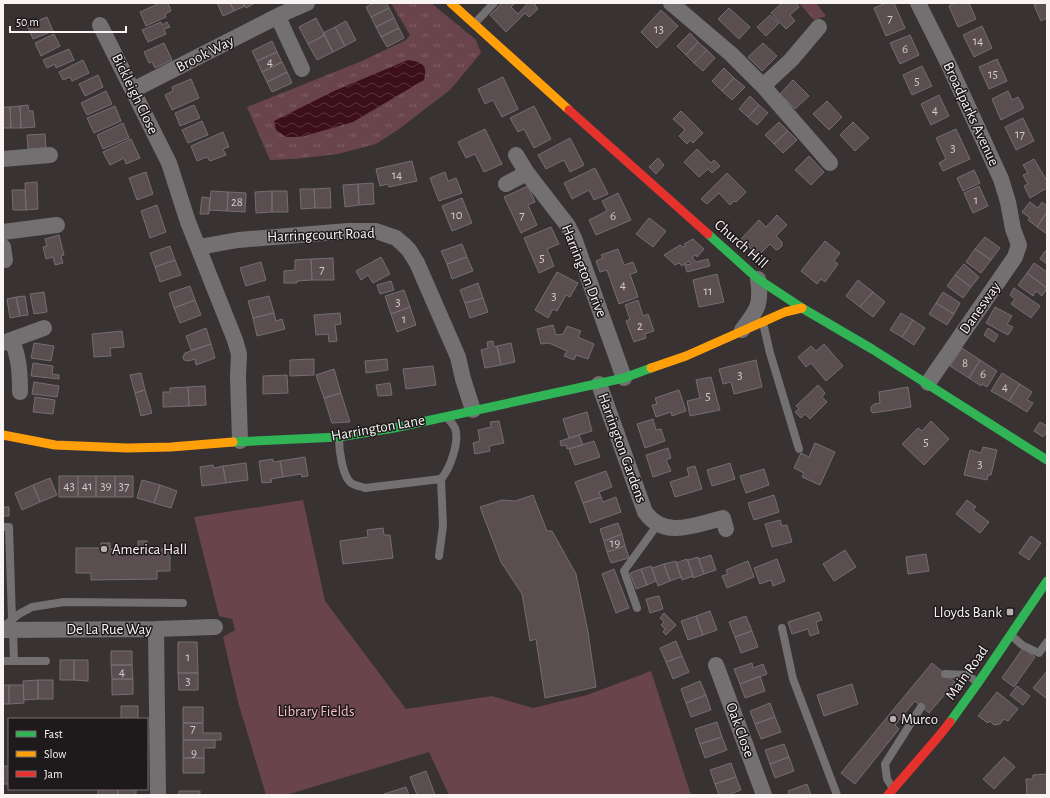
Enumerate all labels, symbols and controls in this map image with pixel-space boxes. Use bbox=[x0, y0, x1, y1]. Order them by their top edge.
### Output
scale bar bbox=[10, 8, 126, 34]
house number: 7 bbox=[887, 12, 893, 25]
text: 50 m bbox=[16, 16, 39, 28]
house number: 13 bbox=[654, 23, 664, 36]
street label: Brook Way bbox=[174, 33, 237, 75]
house number: 14 bbox=[973, 35, 983, 48]
house number: 6 bbox=[902, 43, 908, 56]
street label: Bickleigh Close bbox=[109, 51, 161, 137]
house number: 4 bbox=[267, 56, 273, 69]
street label: Broadparks Avenue bbox=[940, 60, 1002, 168]
house number: 15 bbox=[988, 68, 998, 81]
house number: 5 bbox=[914, 75, 920, 88]
house number: 4 bbox=[932, 104, 938, 117]
house number: 17 bbox=[1015, 128, 1026, 141]
house number: 3 bbox=[950, 142, 956, 155]
house number: 14 bbox=[392, 169, 402, 182]
house number: 1 bbox=[974, 194, 978, 207]
house number: 28 bbox=[231, 196, 243, 209]
house number: 10 bbox=[451, 209, 463, 222]
house number: 7 bbox=[519, 209, 525, 222]
house number: 6 bbox=[610, 210, 616, 223]
street label: Church Hill bbox=[711, 217, 771, 271]
street label: Harrington Drive bbox=[559, 223, 609, 319]
street label: Harringcourt Road bbox=[267, 226, 375, 244]
house number: 5 bbox=[539, 252, 545, 265]
house number: 7 bbox=[319, 263, 325, 276]
house number: 4 bbox=[620, 279, 626, 292]
street label: Danesway bbox=[957, 279, 1004, 337]
house number: 11 bbox=[704, 285, 712, 298]
house number: 3 bbox=[551, 290, 557, 303]
house number: 3 bbox=[395, 296, 401, 309]
house number: 1 bbox=[402, 313, 406, 326]
house number: 2 bbox=[637, 320, 643, 333]
house number: 8 bbox=[962, 357, 968, 370]
house number: 6 bbox=[980, 368, 986, 381]
house number: 3 bbox=[737, 369, 743, 382]
house number: 4 bbox=[1002, 381, 1008, 394]
house number: 5 bbox=[705, 390, 711, 403]
street label: Harrington Gardens bbox=[595, 391, 649, 505]
street label: Harrington Lane bbox=[330, 412, 426, 444]
house number: 5 bbox=[923, 436, 929, 449]
house number: 3 bbox=[977, 458, 983, 471]
house number: 43 bbox=[63, 480, 75, 493]
house number: 41 bbox=[82, 480, 92, 493]
house number: 39 bbox=[100, 480, 112, 493]
house number: 37 bbox=[119, 480, 130, 493]
house number: 19 bbox=[610, 537, 620, 550]
place label: America Hall bbox=[112, 542, 187, 557]
marker: America Hall bbox=[99, 544, 109, 554]
place label: Lloyds Bank bbox=[933, 605, 1002, 620]
marker: Lloyds Bank bbox=[1005, 607, 1015, 617]
street label: De La Rue Way bbox=[66, 622, 152, 637]
street label: Main Road bbox=[943, 643, 991, 703]
house number: 1 bbox=[186, 651, 190, 664]
house number: 4 bbox=[119, 666, 125, 679]
house number: 3 bbox=[185, 675, 191, 688]
street label: Oak Close bbox=[723, 701, 757, 759]
park label: Library Fields bbox=[278, 704, 354, 719]
place label: Murco bbox=[901, 712, 938, 727]
marker: Murco bbox=[888, 714, 898, 724]
legend bbox=[8, 718, 148, 790]
house number: 7 bbox=[190, 722, 196, 735]
text: Fast bbox=[44, 728, 63, 740]
house number: 9 bbox=[191, 747, 197, 760]
text: Slow bbox=[44, 748, 66, 760]
text: Jam bbox=[44, 768, 63, 780]

